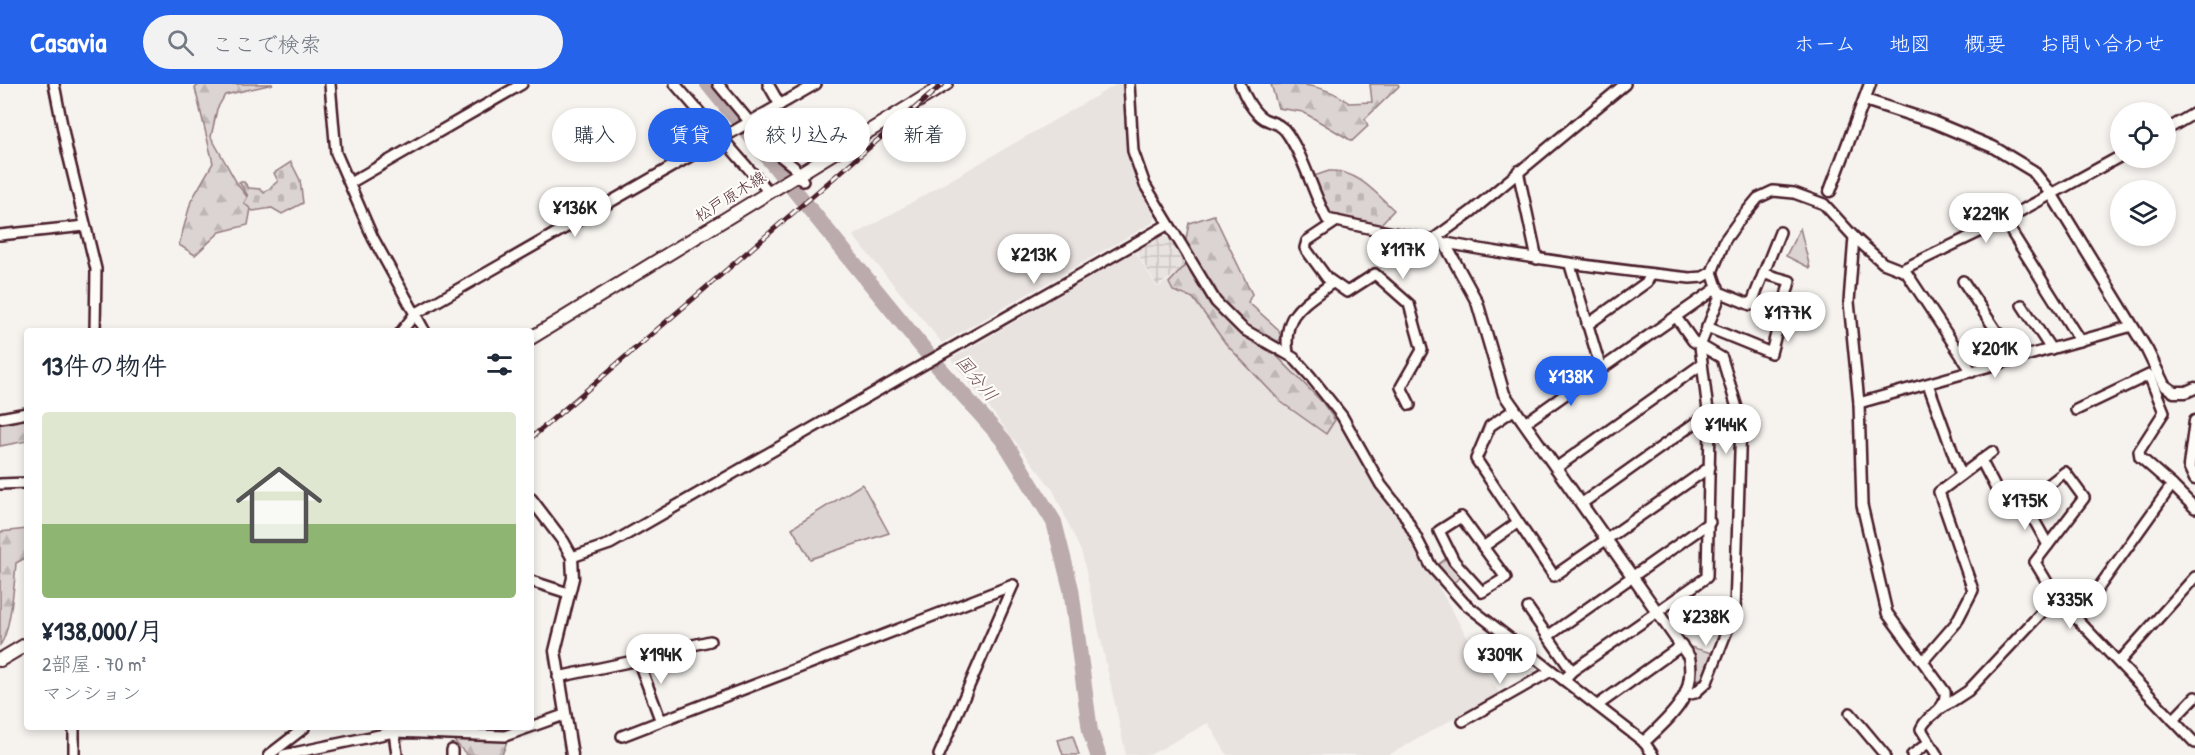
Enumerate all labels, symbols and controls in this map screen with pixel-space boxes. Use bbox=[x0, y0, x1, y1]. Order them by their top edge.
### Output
search box bbox=[143, 15, 563, 69]
text: Casavia bbox=[30, 23, 107, 61]
icon: search bbox=[164, 26, 197, 59]
text: ここで検索 bbox=[212, 29, 322, 59]
text: ホーム bbox=[1794, 29, 1856, 58]
text: 地図 bbox=[1889, 29, 1931, 58]
text: 概要 bbox=[1964, 29, 2006, 58]
text: お問い合わせ bbox=[2039, 29, 2165, 58]
map controls bbox=[2110, 102, 2176, 246]
button: locate bbox=[2110, 102, 2176, 168]
chip: 購入 bbox=[552, 108, 636, 162]
chip: 賃貸 bbox=[648, 108, 732, 162]
chip: 絞り込み bbox=[744, 108, 870, 162]
chip: 新着 bbox=[882, 108, 966, 162]
street label: 松戸原木線 bbox=[690, 165, 770, 227]
button: layers bbox=[2110, 180, 2176, 246]
pin: ¥136K bbox=[533, 187, 617, 238]
text: ¥136K bbox=[553, 193, 597, 220]
pin: ¥229K bbox=[1944, 193, 2028, 244]
text: ¥229K bbox=[1963, 199, 2009, 226]
pin: ¥117K bbox=[1361, 229, 1445, 280]
pin: ¥213K bbox=[992, 234, 1076, 285]
text: ¥117K bbox=[1381, 235, 1425, 262]
text: ¥213K bbox=[1011, 240, 1057, 267]
pin: ¥177K bbox=[1746, 292, 1830, 343]
text: ¥177K bbox=[1765, 298, 1811, 325]
pin: ¥201K bbox=[1953, 328, 2037, 379]
text: ¥201K bbox=[1972, 334, 2018, 361]
text: 13件の物件 bbox=[42, 348, 167, 383]
icon: filters bbox=[483, 348, 516, 381]
water label: 国分川 bbox=[950, 349, 1004, 407]
pin: ¥138K bbox=[1529, 356, 1613, 407]
text: ¥138K bbox=[1549, 362, 1593, 389]
pin: ¥144K bbox=[1684, 404, 1768, 455]
text: ¥144K bbox=[1705, 410, 1747, 437]
icon: home bbox=[225, 451, 333, 559]
pin: ¥175K bbox=[1983, 480, 2067, 531]
text: ¥175K bbox=[2002, 486, 2048, 513]
pin: ¥335K bbox=[2028, 579, 2112, 630]
text: ¥335K bbox=[2047, 585, 2093, 612]
pin: ¥238K bbox=[1664, 596, 1748, 647]
text: ¥238K bbox=[1683, 602, 1729, 629]
text: ¥138,000/月 bbox=[42, 613, 164, 648]
pin: ¥194K bbox=[619, 634, 703, 685]
pin: ¥309K bbox=[1458, 634, 1542, 685]
text: ¥194K bbox=[640, 640, 682, 667]
text: ¥309K bbox=[1478, 640, 1523, 667]
text: 2部屋 · 70 m² bbox=[42, 650, 146, 677]
text: マンション bbox=[42, 679, 141, 706]

